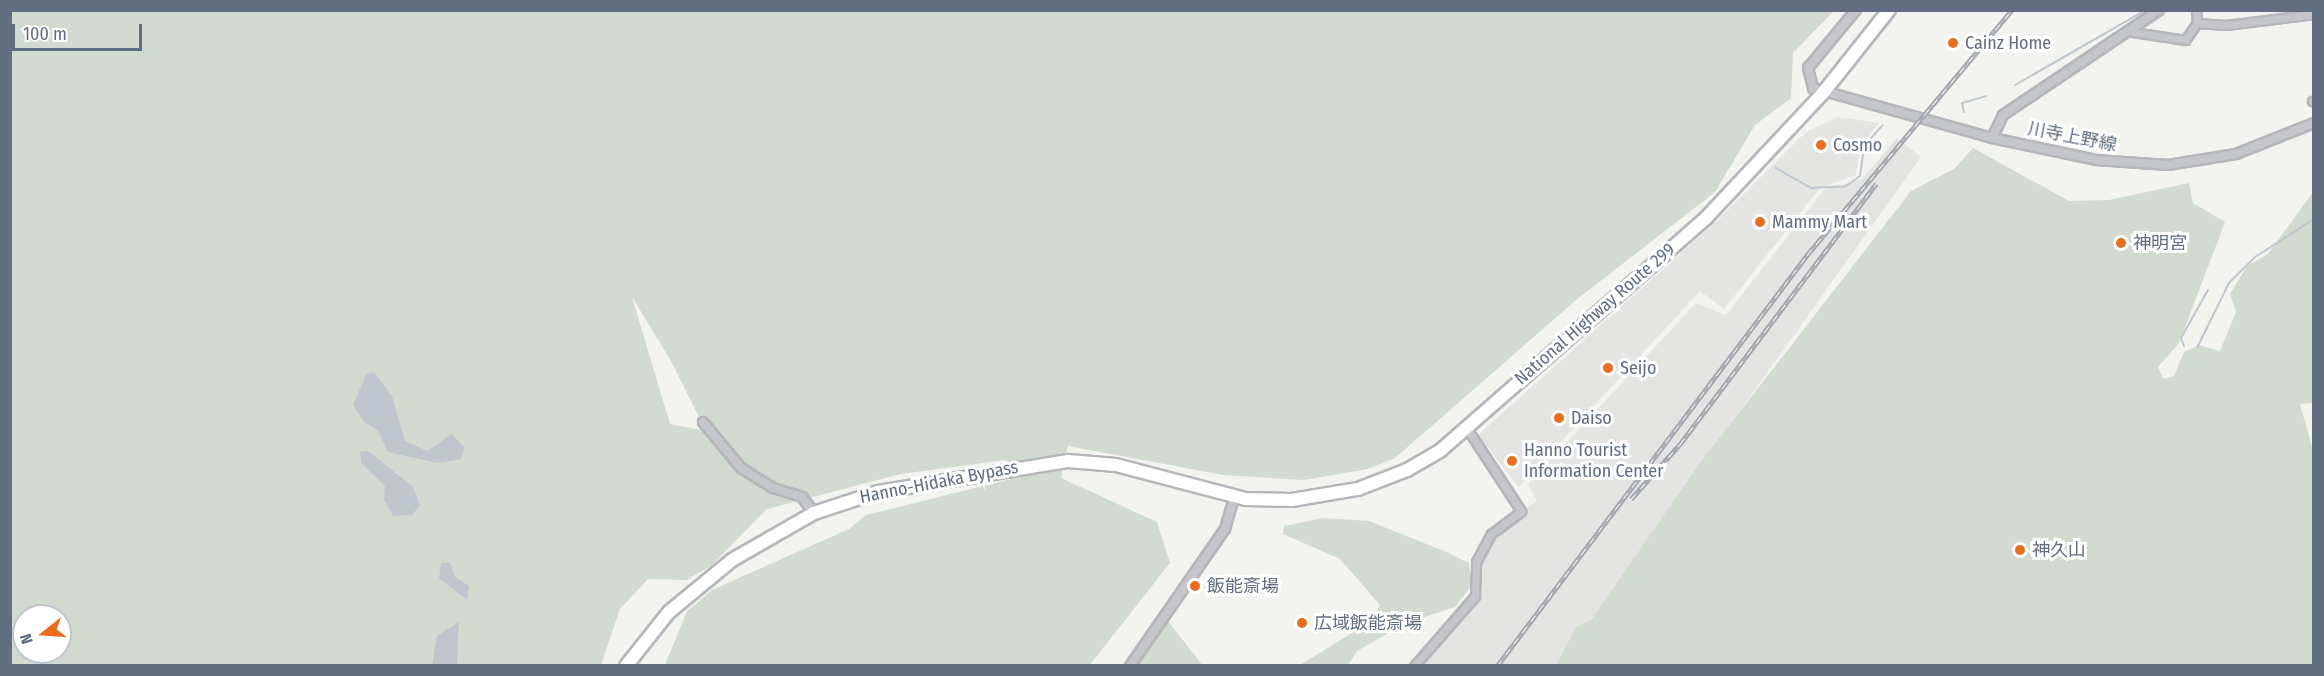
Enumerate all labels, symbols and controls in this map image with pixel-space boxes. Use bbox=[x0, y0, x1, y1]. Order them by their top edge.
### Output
scale bar bbox=[15, 12, 146, 50]
text: 100 m bbox=[23, 23, 67, 45]
place label: Cainz Home bbox=[1965, 32, 2051, 54]
marker: Cainz Home bbox=[1946, 36, 1960, 50]
street label: 川寺上野線 bbox=[2026, 118, 2118, 156]
place label: Cosmo bbox=[1833, 134, 1882, 156]
marker: Cosmo bbox=[1814, 138, 1828, 152]
place label: Mammy Mart bbox=[1772, 211, 1867, 233]
marker: Mammy Mart bbox=[1753, 215, 1767, 229]
place label: 神明宮 bbox=[2133, 232, 2187, 254]
marker: 神明宮 bbox=[2114, 236, 2128, 250]
street label: National Highway Route 299 bbox=[1511, 239, 1679, 389]
place label: Seijo bbox=[1620, 357, 1656, 379]
marker: Seijo bbox=[1601, 361, 1615, 375]
place label: Daiso bbox=[1571, 407, 1612, 429]
marker: Daiso bbox=[1552, 411, 1566, 425]
place label: Hanno Tourist Information Center bbox=[1524, 440, 1663, 482]
marker: Hanno Tourist Information Center bbox=[1505, 454, 1519, 468]
street label: Hanno-Hidaka Bypass bbox=[858, 456, 1020, 508]
place label: 神久山 bbox=[2032, 539, 2086, 561]
marker: 神久山 bbox=[2013, 543, 2027, 557]
place label: 飯能斎場 bbox=[1207, 575, 1279, 597]
marker: 飯能斎場 bbox=[1188, 579, 1202, 593]
north arrow bbox=[12, 604, 72, 664]
place label: 広域飯能斎場 bbox=[1314, 612, 1422, 634]
marker: 広域飯能斎場 bbox=[1295, 616, 1309, 630]
text: N bbox=[16, 631, 37, 646]

